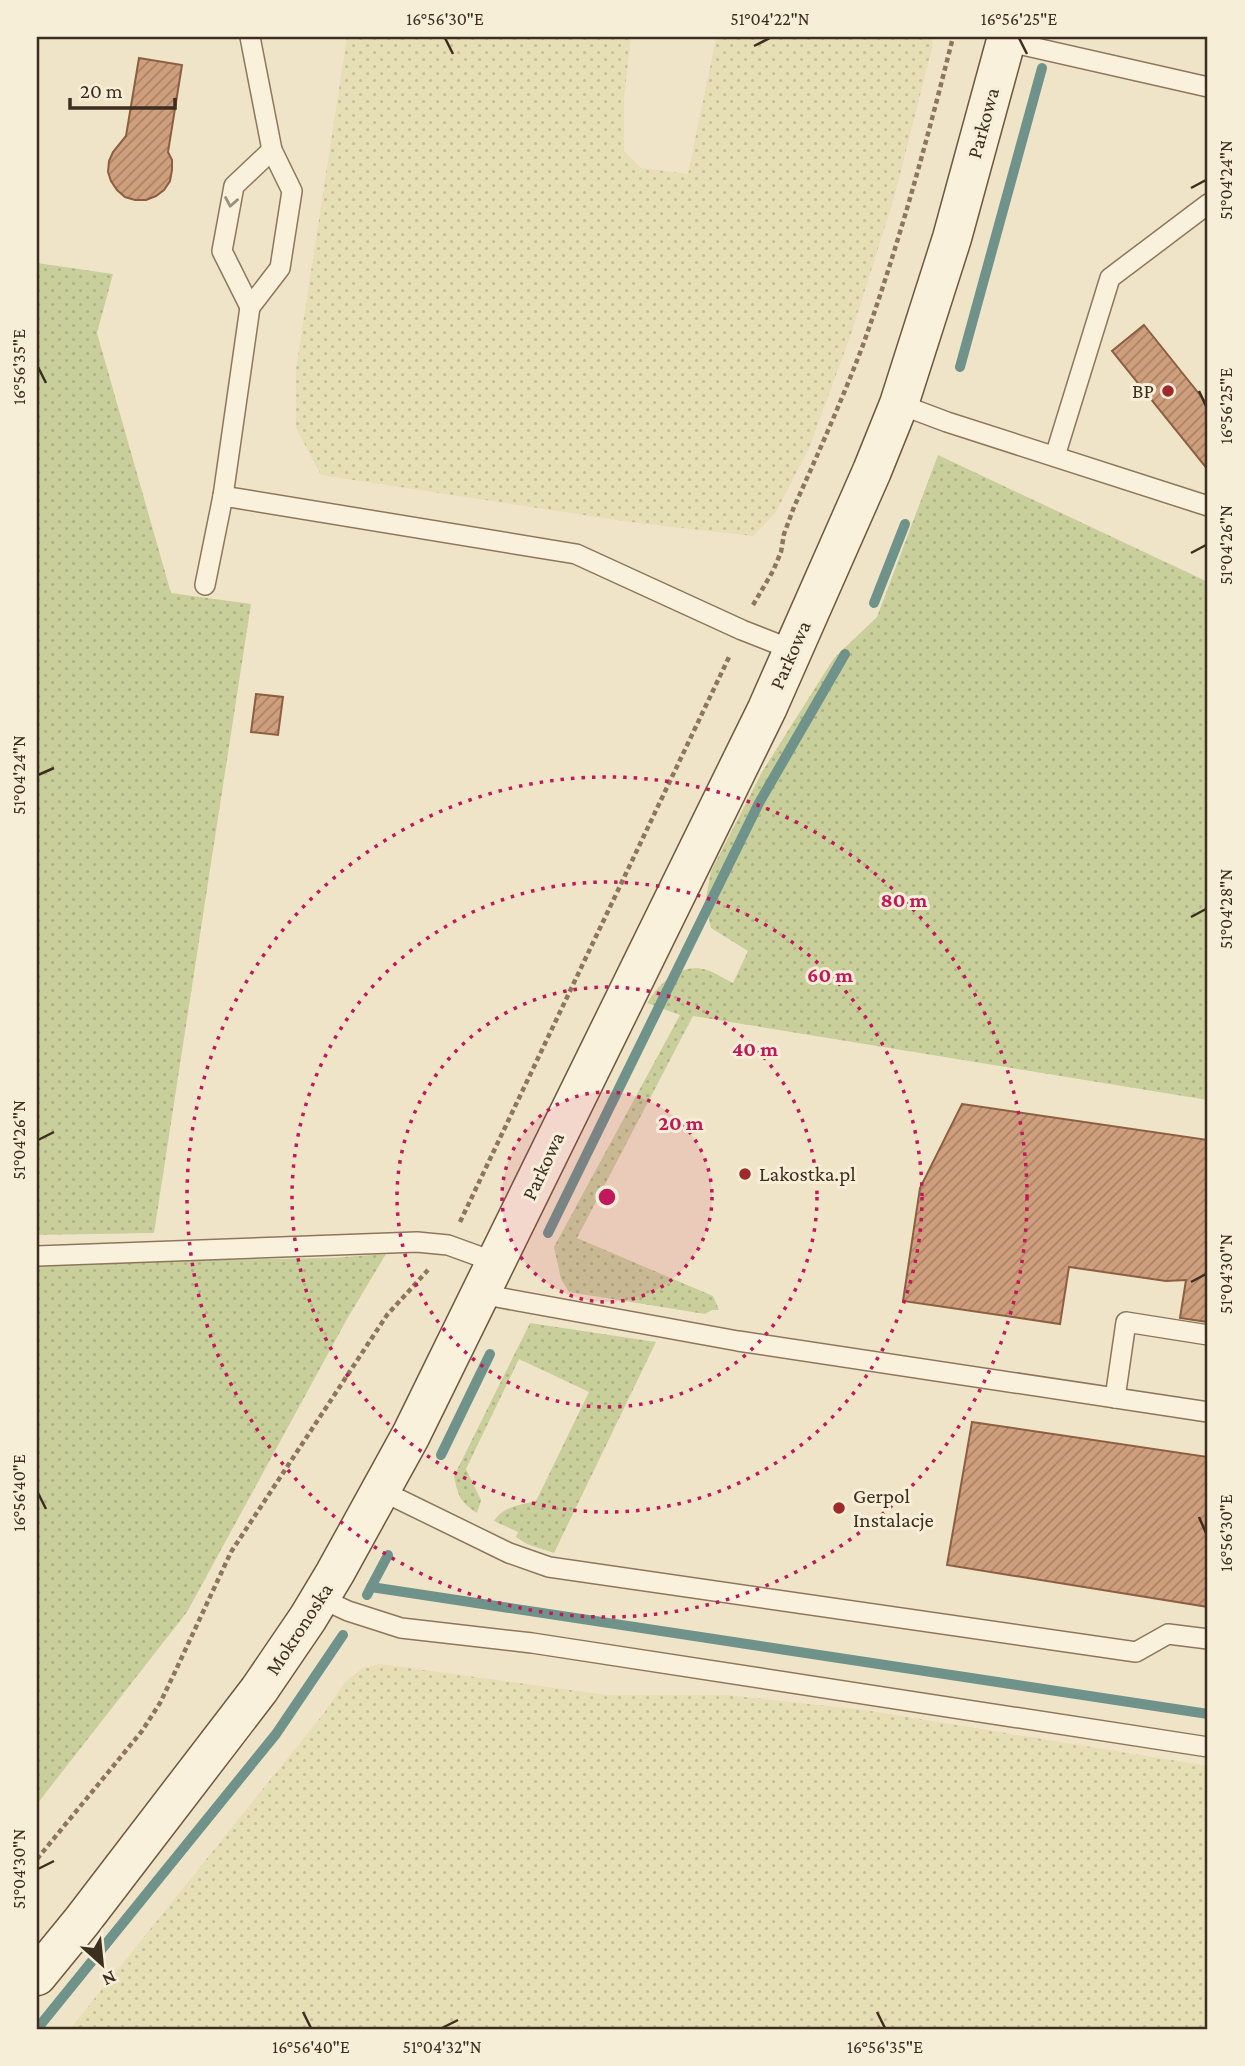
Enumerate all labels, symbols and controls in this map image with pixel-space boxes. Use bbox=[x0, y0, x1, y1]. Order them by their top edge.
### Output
text: 16°56'30"E bbox=[406, 9, 484, 29]
text: 51°04'22"N bbox=[730, 9, 810, 29]
text: 16°56'25"E bbox=[981, 9, 1057, 29]
scale bar bbox=[70, 66, 175, 110]
text: 20 m bbox=[80, 79, 123, 103]
street label: Parkowa bbox=[962, 85, 1004, 161]
text: 51°04'24"N bbox=[1216, 140, 1236, 220]
one-way arrow bbox=[224, 196, 239, 208]
text: 16°56'35"E bbox=[9, 329, 29, 405]
text: 16°56'25"E bbox=[1216, 368, 1236, 444]
place label: BP bbox=[1132, 379, 1154, 403]
marker: BP bbox=[1160, 383, 1176, 399]
text: 51°04'26"N bbox=[1216, 505, 1236, 585]
street label: Parkowa bbox=[764, 617, 816, 693]
text: 51°04'24"N bbox=[9, 735, 29, 815]
text: 51°04'28"N bbox=[1216, 869, 1236, 949]
text: 80 m bbox=[881, 888, 928, 912]
text: 60 m bbox=[807, 963, 853, 987]
text: 40 m bbox=[732, 1037, 778, 1061]
text: 51°04'26"N bbox=[9, 1100, 29, 1180]
text: 20 m bbox=[658, 1111, 704, 1135]
street label: Parkowa bbox=[517, 1128, 569, 1204]
place label: Lakostka.pl bbox=[759, 1162, 856, 1186]
marker: Lakostka.pl bbox=[737, 1166, 753, 1182]
centre of rings bbox=[595, 1185, 619, 1209]
text: 51°04'30"N bbox=[1216, 1234, 1236, 1314]
text: 16°56'40"E bbox=[9, 1454, 29, 1532]
place label: Gerpol Instalacje bbox=[853, 1484, 934, 1532]
text: 16°56'30"E bbox=[1216, 1494, 1236, 1572]
marker: Gerpol Instalacje bbox=[831, 1500, 847, 1516]
street label: Mokronoska bbox=[260, 1578, 338, 1680]
text: 51°04'30"N bbox=[9, 1829, 29, 1909]
north arrow bbox=[66, 1930, 136, 2000]
text: N bbox=[99, 1966, 120, 1991]
text: 16°56'40"E bbox=[272, 2037, 350, 2057]
text: 51°04'32"N bbox=[403, 2037, 482, 2057]
text: 16°56'35"E bbox=[847, 2037, 923, 2057]

